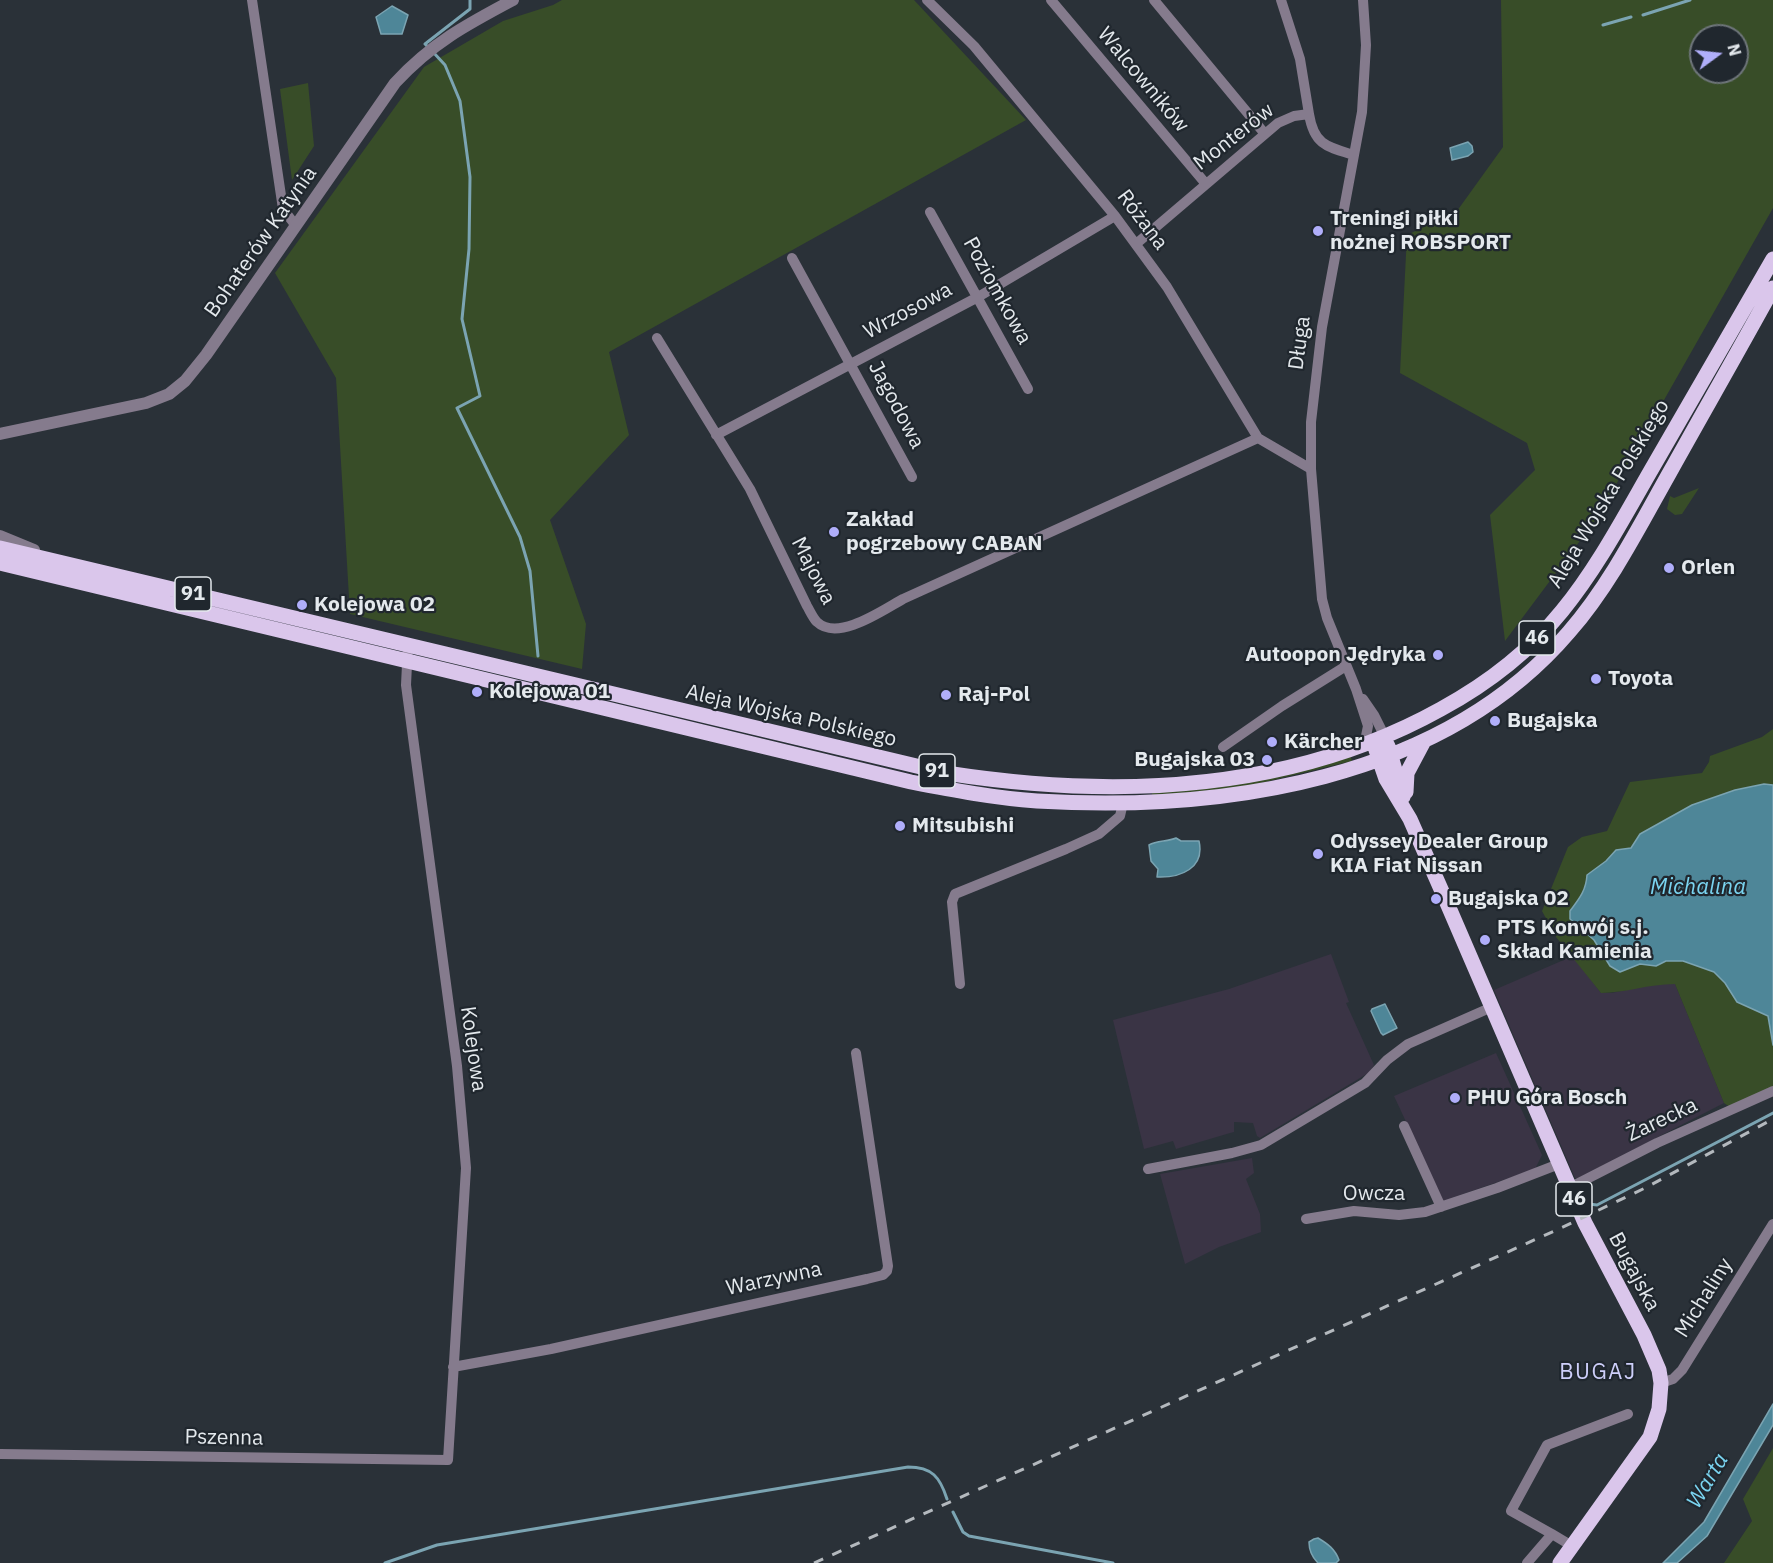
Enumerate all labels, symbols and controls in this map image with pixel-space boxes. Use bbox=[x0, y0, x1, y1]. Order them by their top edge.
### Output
street label: Walcowników bbox=[1092, 22, 1194, 138]
north arrow bbox=[1689, 24, 1749, 84]
text: N bbox=[1723, 42, 1746, 58]
street label: Monterów bbox=[1189, 98, 1279, 176]
street label: Bohaterów Katynia bbox=[200, 162, 322, 322]
street label: Różana bbox=[1111, 185, 1173, 255]
place label: Treningi piłki nożnej ROBSPORT bbox=[1330, 206, 1511, 256]
marker: Treningi piłki nożnej ROBSPORT bbox=[1311, 224, 1325, 238]
street label: Poziomkowa bbox=[957, 233, 1037, 349]
street label: Wrzosowa bbox=[859, 277, 957, 345]
street label: Długa bbox=[1284, 314, 1316, 372]
street label: Jagodowa bbox=[862, 357, 930, 453]
street label: Aleja Wojska Polskiego bbox=[1543, 395, 1675, 593]
place label: Zakład pogrzebowy CABAN bbox=[846, 507, 1043, 557]
marker: Zakład pogrzebowy CABAN bbox=[827, 525, 841, 539]
street label: Majowa bbox=[785, 533, 841, 609]
place label: Orlen bbox=[1681, 555, 1735, 581]
marker: Orlen bbox=[1662, 561, 1676, 575]
road number: 91 bbox=[175, 577, 211, 611]
place label: Kolejowa 02 bbox=[314, 592, 435, 618]
marker: Kolejowa 02 bbox=[295, 598, 309, 612]
road number: 46 bbox=[1519, 621, 1555, 655]
place label: Autoopon Jędryka bbox=[1245, 642, 1426, 668]
marker: Autoopon Jędryka bbox=[1431, 648, 1445, 662]
place label: Toyota bbox=[1608, 666, 1673, 692]
marker: Toyota bbox=[1589, 672, 1603, 686]
place label: Kolejowa 01 bbox=[489, 679, 610, 705]
street label: Aleja Wojska Polskiego bbox=[683, 679, 899, 753]
place label: Raj-Pol bbox=[958, 682, 1030, 708]
marker: Kolejowa 01 bbox=[470, 685, 484, 699]
marker: Raj-Pol bbox=[939, 688, 953, 702]
place label: Bugajska bbox=[1507, 708, 1598, 734]
marker: Bugajska bbox=[1488, 714, 1502, 728]
place label: Kärcher bbox=[1284, 729, 1362, 755]
marker: Kärcher bbox=[1265, 735, 1279, 749]
place label: Bugajska 03 bbox=[1134, 747, 1255, 773]
marker: Bugajska 03 bbox=[1260, 753, 1274, 767]
road number: 91 bbox=[919, 754, 955, 788]
place label: Mitsubishi bbox=[912, 813, 1014, 839]
marker: Mitsubishi bbox=[893, 819, 907, 833]
place label: Odyssey Dealer Group KIA Fiat Nissan bbox=[1330, 829, 1548, 879]
marker: Odyssey Dealer Group KIA Fiat Nissan bbox=[1311, 847, 1325, 861]
water label: Michalina bbox=[1650, 875, 1746, 901]
place label: Bugajska 02 bbox=[1448, 886, 1569, 912]
marker: Bugajska 02 bbox=[1429, 892, 1443, 906]
place label: PTS Konwój s.j. Skład Kamienia bbox=[1497, 915, 1652, 965]
marker: PTS Konwój s.j. Skład Kamienia bbox=[1478, 933, 1492, 947]
street label: Kolejowa bbox=[455, 1005, 491, 1093]
place label: PHU Góra Bosch bbox=[1467, 1085, 1627, 1111]
marker: PHU Góra Bosch bbox=[1448, 1091, 1462, 1105]
street label: Żarecka bbox=[1623, 1093, 1701, 1147]
street label: Owcza bbox=[1343, 1181, 1405, 1207]
road number: 46 bbox=[1556, 1182, 1592, 1216]
street label: Bugajska bbox=[1603, 1228, 1665, 1316]
street label: Michaliny bbox=[1670, 1253, 1738, 1343]
street label: Warzywna bbox=[724, 1257, 824, 1301]
district label: BUGAJ bbox=[1559, 1360, 1637, 1386]
street label: Pszenna bbox=[184, 1425, 264, 1451]
water label: Warta bbox=[1681, 1449, 1735, 1513]

